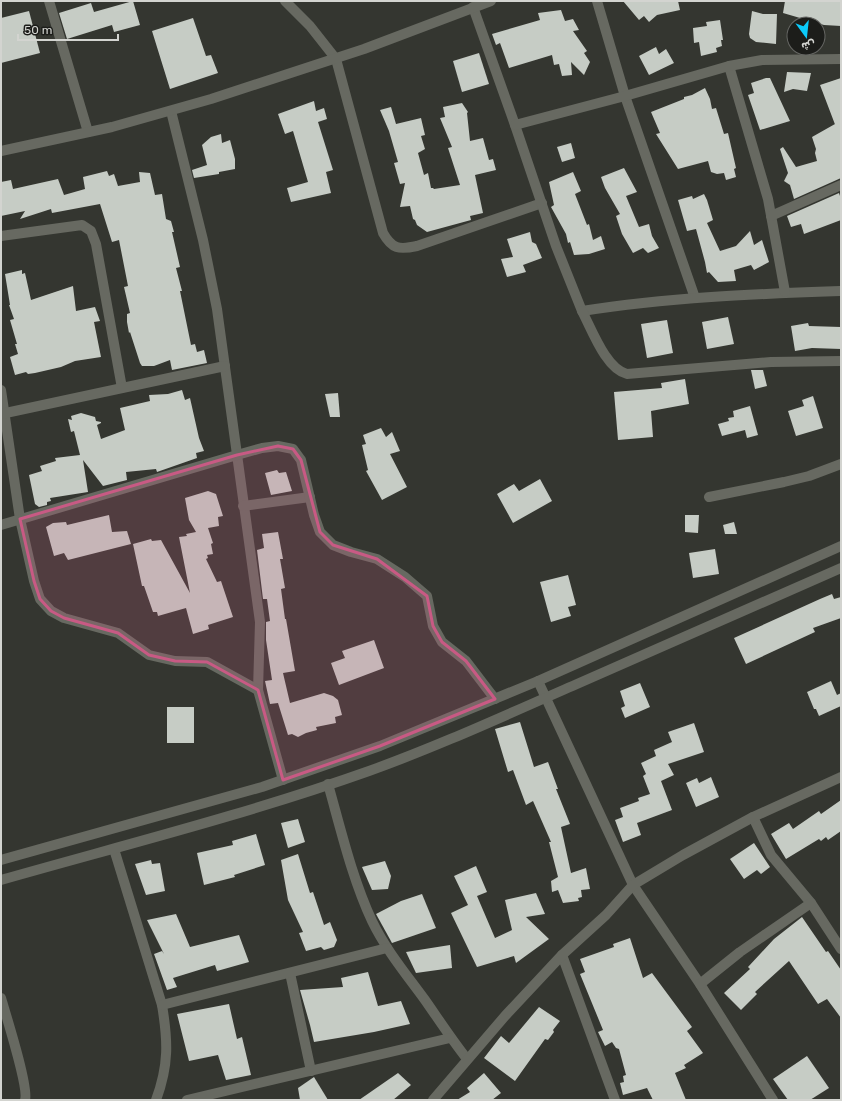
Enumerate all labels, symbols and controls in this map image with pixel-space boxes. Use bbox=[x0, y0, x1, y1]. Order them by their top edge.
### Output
scale bar bbox=[18, 16, 118, 42]
north arrow bbox=[786, 16, 826, 56]
text: 50 m bbox=[24, 23, 52, 37]
text: ش bbox=[800, 37, 817, 53]

